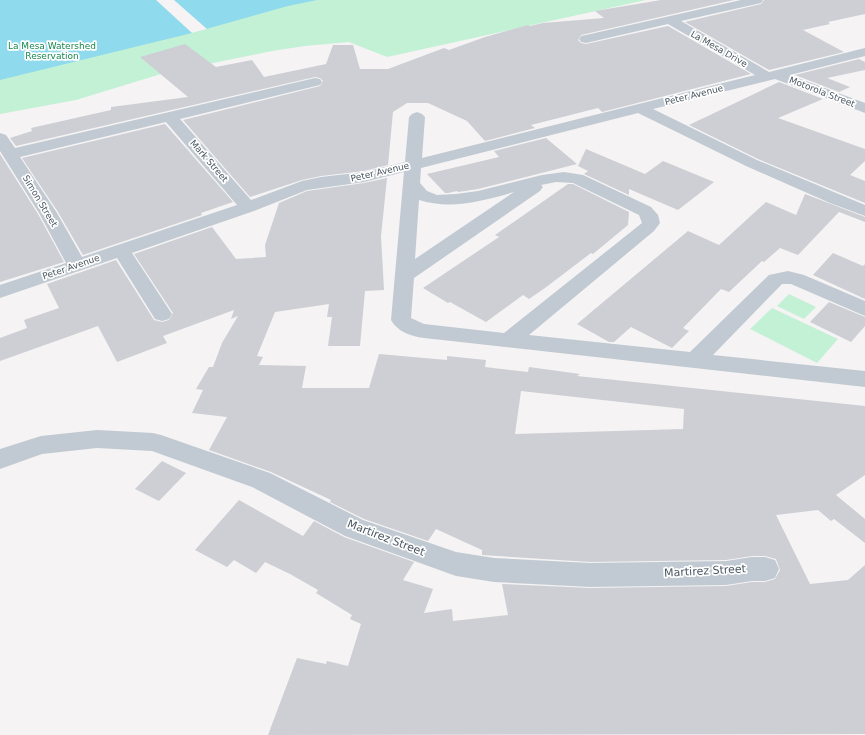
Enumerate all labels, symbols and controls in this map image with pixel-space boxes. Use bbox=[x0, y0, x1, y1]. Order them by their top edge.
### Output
street label: La Mesa Drive bbox=[689, 29, 749, 69]
park label: La Mesa Watershed Reservation bbox=[8, 41, 96, 61]
street label: Motorola Street bbox=[788, 75, 857, 109]
street label: Peter Avenue bbox=[664, 83, 725, 107]
street label: Mark Street bbox=[188, 138, 230, 184]
street label: Peter Avenue bbox=[350, 160, 411, 184]
street label: Simon Street bbox=[21, 173, 60, 229]
street label: Peter Avenue bbox=[41, 252, 101, 281]
street label: Martirez Street bbox=[345, 517, 427, 559]
street label: Martirez Street bbox=[664, 562, 747, 580]

